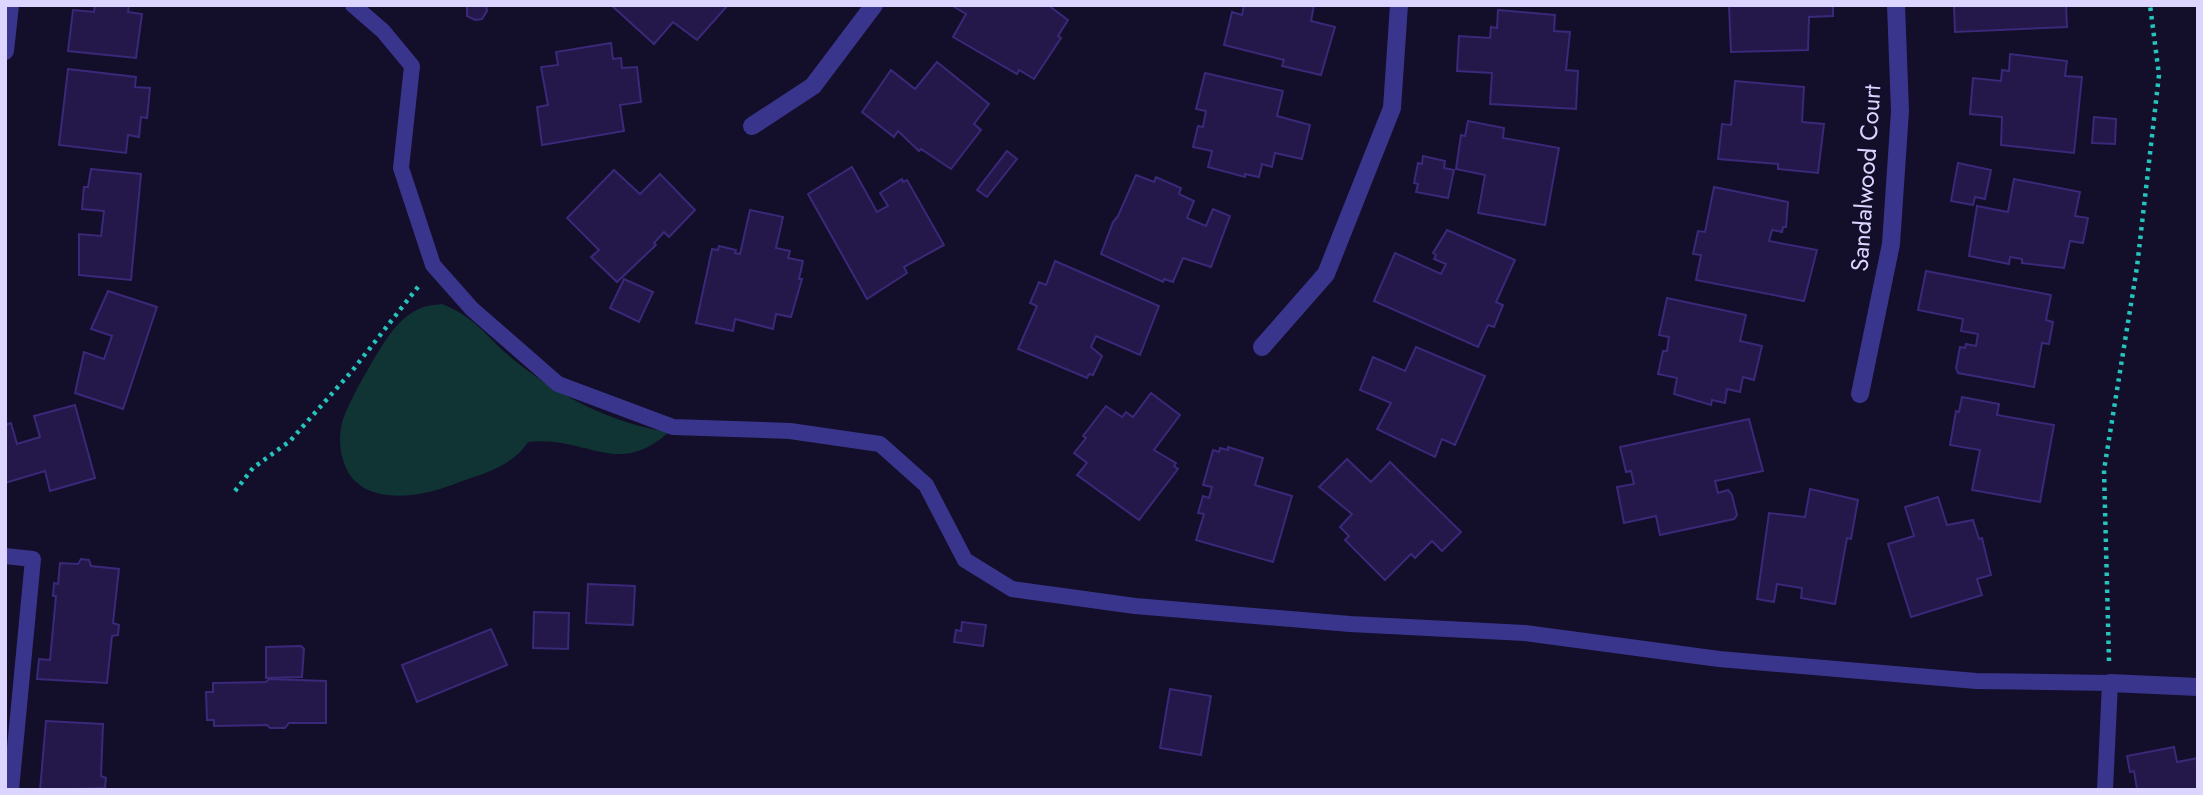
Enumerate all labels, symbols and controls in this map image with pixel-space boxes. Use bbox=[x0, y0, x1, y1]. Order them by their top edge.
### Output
street label: Sandalwood Court bbox=[1842, 83, 1890, 273]

